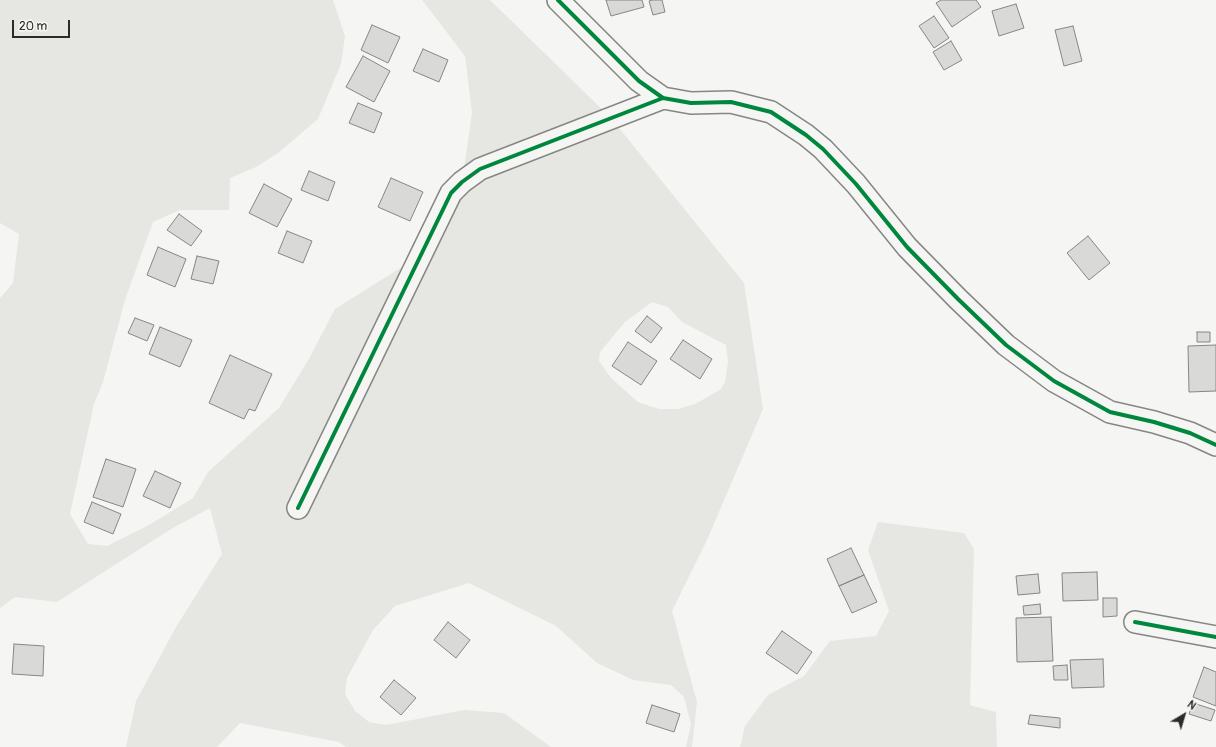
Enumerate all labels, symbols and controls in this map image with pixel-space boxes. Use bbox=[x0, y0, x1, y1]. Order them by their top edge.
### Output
scale bar bbox=[14, 12, 72, 38]
text: 20 m bbox=[19, 19, 47, 34]
north arrow bbox=[1164, 695, 1204, 735]
text: N bbox=[1185, 698, 1199, 713]

